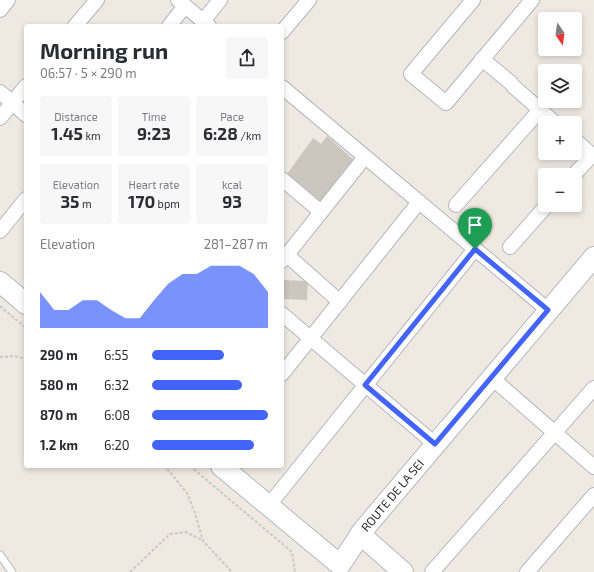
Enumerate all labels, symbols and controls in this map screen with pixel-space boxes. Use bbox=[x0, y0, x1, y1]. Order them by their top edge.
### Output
north arrow bbox=[538, 12, 582, 56]
map controls bbox=[538, 12, 582, 212]
text: Morning run bbox=[40, 37, 168, 63]
button: share bbox=[226, 37, 268, 79]
button: layers bbox=[538, 64, 582, 108]
text: 06:57 · 5 × 290 m bbox=[40, 65, 137, 81]
text: Distance bbox=[54, 110, 98, 123]
text: Time bbox=[142, 110, 166, 123]
text: Pace bbox=[220, 110, 244, 123]
button: + bbox=[538, 116, 582, 160]
text: 1.45 bbox=[51, 123, 83, 143]
text: 9:23 bbox=[137, 123, 171, 143]
text: 6:28 bbox=[203, 123, 238, 143]
text: km bbox=[83, 129, 101, 142]
text: /km bbox=[238, 129, 261, 142]
button: − bbox=[538, 168, 582, 212]
text: Elevation bbox=[53, 178, 99, 191]
text: Heart rate bbox=[129, 178, 179, 191]
text: kcal bbox=[222, 178, 242, 191]
text: 35 bbox=[60, 191, 79, 211]
text: 170 bbox=[128, 191, 155, 211]
text: 93 bbox=[222, 191, 242, 211]
text: m bbox=[79, 197, 92, 210]
text: bpm bbox=[155, 197, 180, 210]
pin bbox=[458, 208, 492, 249]
icon: arrive bbox=[464, 214, 486, 236]
text: Elevation bbox=[40, 236, 95, 252]
text: 281–287 m bbox=[204, 236, 268, 252]
text: 290 m bbox=[40, 347, 78, 363]
text: 6:55 bbox=[104, 347, 128, 363]
text: 580 m bbox=[40, 377, 78, 393]
text: 6:32 bbox=[104, 377, 129, 393]
text: 870 m bbox=[40, 407, 77, 423]
text: 6:08 bbox=[104, 407, 130, 423]
text: 1.2 km bbox=[40, 437, 78, 453]
text: 6:20 bbox=[104, 437, 130, 453]
street label: ROUTE DE LA SEI bbox=[358, 456, 426, 534]

